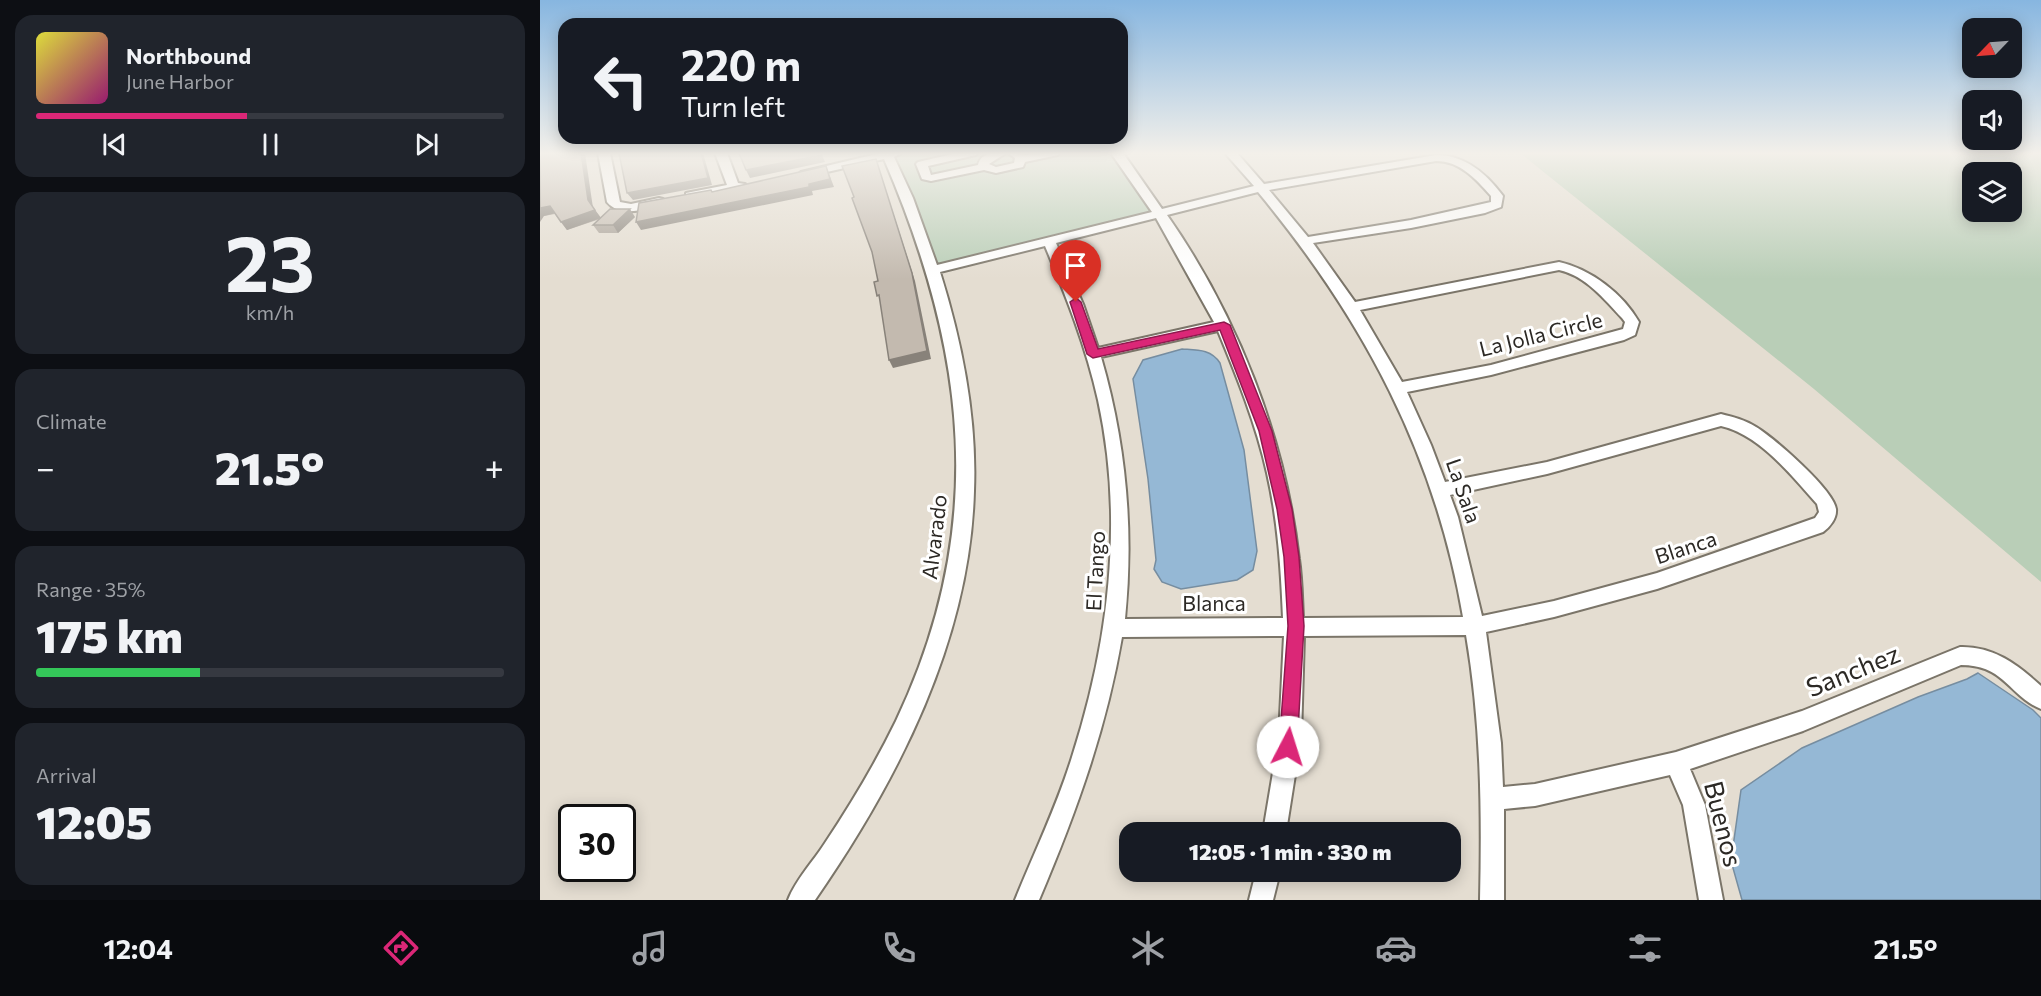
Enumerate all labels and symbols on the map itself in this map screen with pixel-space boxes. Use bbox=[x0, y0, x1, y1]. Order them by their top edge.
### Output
north arrow bbox=[1962, 18, 2022, 78]
pin bbox=[1050, 240, 1101, 302]
street label: La Jolla Circle bbox=[1476, 306, 1605, 361]
street label: La Sala bbox=[1442, 455, 1487, 526]
street label: Alvarado bbox=[916, 493, 951, 581]
street label: Blanca bbox=[1652, 525, 1719, 568]
street label: El Tango bbox=[1080, 530, 1109, 612]
street label: Blanca bbox=[1182, 590, 1246, 615]
street label: Sanchez bbox=[1801, 637, 1904, 702]
position arrow bbox=[1256, 715, 1320, 779]
street label: Buenos bbox=[1699, 778, 1750, 870]
speed limit sign: 30 bbox=[558, 804, 636, 882]

